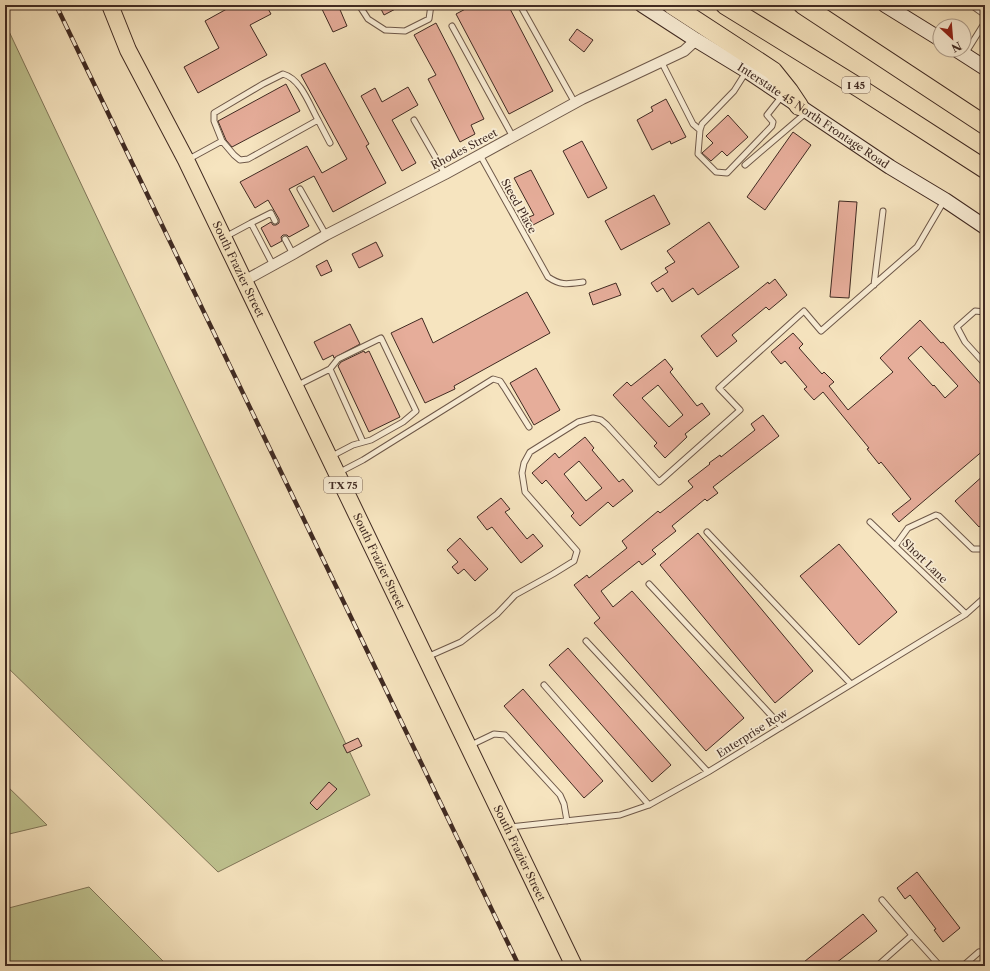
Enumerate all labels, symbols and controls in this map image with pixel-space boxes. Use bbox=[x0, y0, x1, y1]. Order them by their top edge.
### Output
north arrow bbox=[932, 18, 972, 58]
text: N bbox=[949, 39, 964, 56]
street label: Interstate 45 North Frontage Road bbox=[735, 60, 892, 172]
road number: I 45 bbox=[842, 77, 870, 93]
street label: Rhodes Street bbox=[428, 126, 500, 172]
street label: Steed Place bbox=[498, 176, 540, 236]
street label: South Frazier Street bbox=[209, 219, 268, 320]
road number: TX 75 bbox=[324, 477, 362, 493]
street label: South Frazier Street bbox=[350, 511, 408, 612]
street label: Short Lane bbox=[899, 536, 951, 586]
street label: Enterprise Row bbox=[714, 705, 791, 760]
street label: South Frazier Street bbox=[491, 803, 549, 904]

